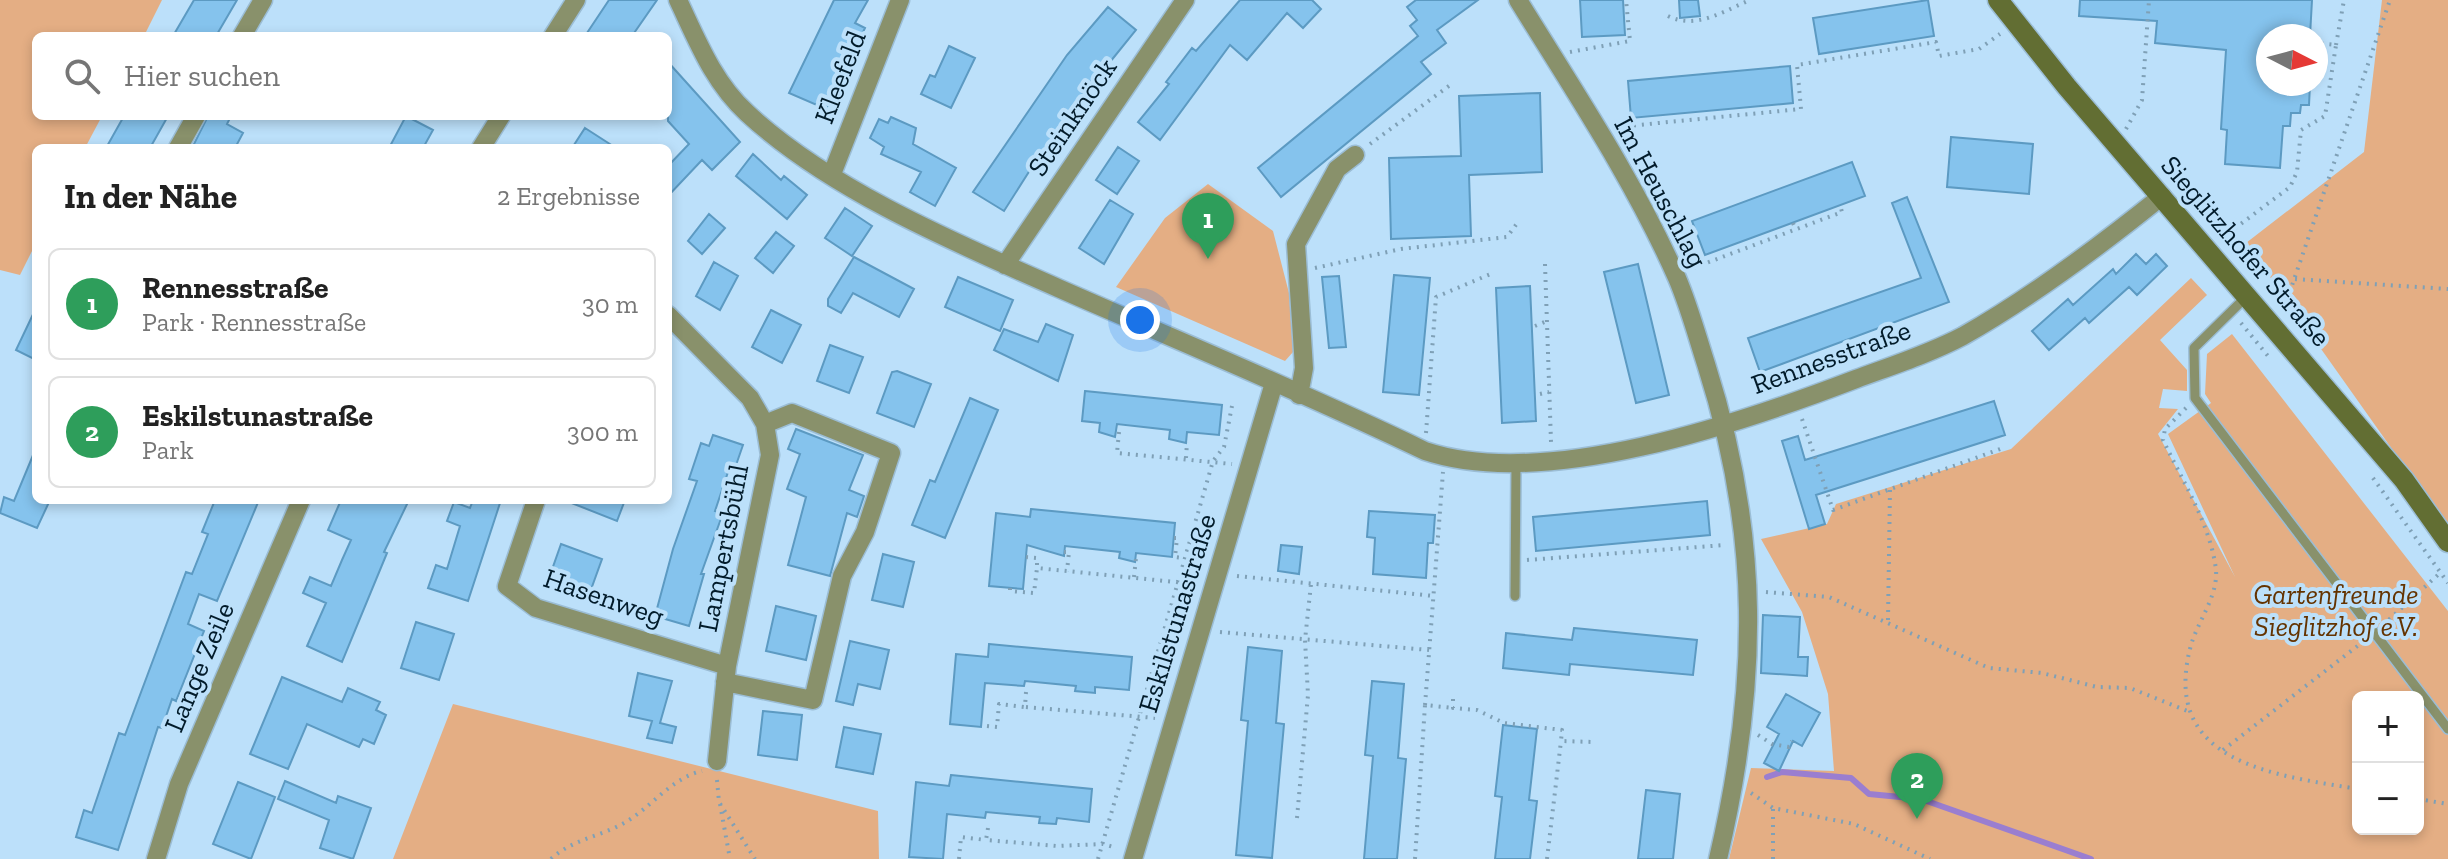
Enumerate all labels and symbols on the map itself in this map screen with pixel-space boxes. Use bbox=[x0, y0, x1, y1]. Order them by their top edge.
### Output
north arrow bbox=[2256, 24, 2328, 96]
street label: Kleefeld bbox=[807, 26, 873, 128]
street label: Steinknöck bbox=[1021, 52, 1124, 182]
street label: Im Heuschlag bbox=[1607, 111, 1715, 273]
street label: Sieglitzhofer Straße bbox=[2154, 149, 2338, 353]
pin: 1 bbox=[1182, 193, 1234, 259]
your location bbox=[1120, 300, 1160, 340]
street label: Rennesstraße bbox=[1747, 313, 1915, 401]
street label: Lampertsbühl bbox=[691, 462, 755, 634]
street label: Eskilstunastraße bbox=[1131, 510, 1223, 716]
street label: Hasenweg bbox=[540, 561, 668, 633]
park label: Gartenfreunde Sieglitzhof e.V. bbox=[2253, 578, 2419, 643]
street label: Lange Zeile bbox=[157, 597, 241, 737]
pin: 2 bbox=[1891, 753, 1943, 819]

